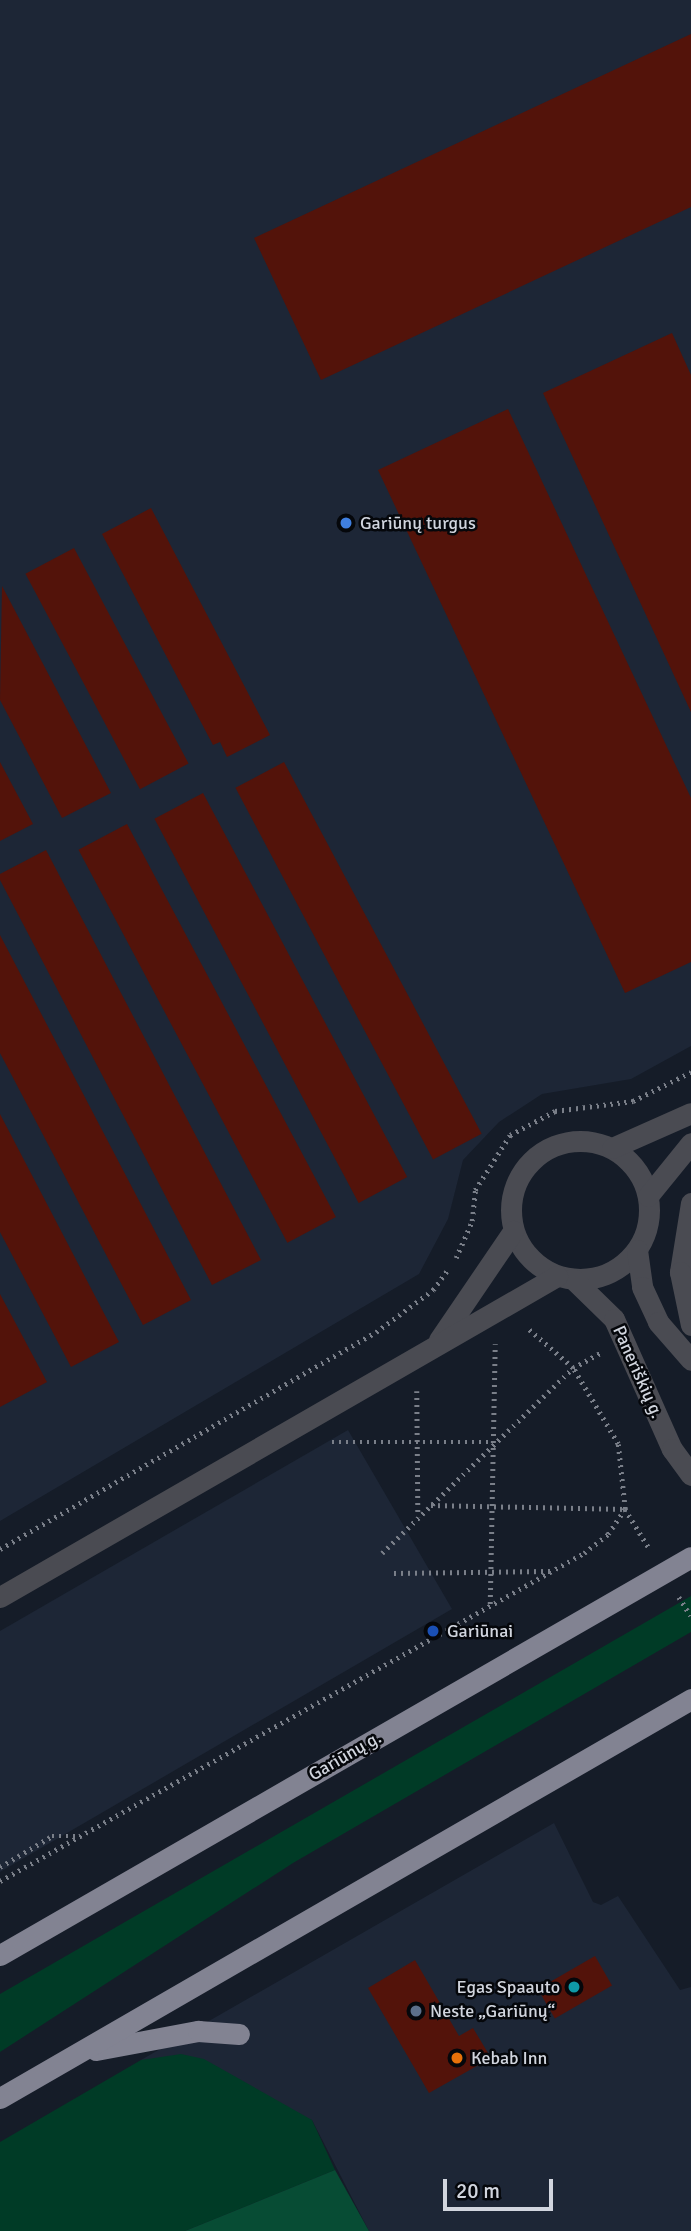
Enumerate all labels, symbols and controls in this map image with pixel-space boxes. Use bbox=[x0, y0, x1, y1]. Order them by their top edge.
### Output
place label: Gariūnų turgus bbox=[360, 512, 476, 534]
marker: Gariūnų turgus bbox=[338, 515, 354, 531]
street label: Paneriškių g. bbox=[608, 1322, 668, 1422]
place label: Gariūnai bbox=[447, 1620, 513, 1642]
marker: Gariūnai bbox=[425, 1623, 441, 1639]
street label: Gariūnų g. bbox=[305, 1727, 385, 1785]
place label: Egas Spaauto bbox=[456, 1976, 560, 1998]
marker: Egas Spaauto bbox=[566, 1979, 582, 1995]
place label: Neste „Gariūnų“ bbox=[430, 2000, 555, 2022]
marker: Neste „Gariūnų“ bbox=[408, 2003, 424, 2019]
place label: Kebab Inn bbox=[471, 2047, 547, 2069]
marker: Kebab Inn bbox=[449, 2050, 465, 2066]
scale bar bbox=[446, 2164, 556, 2208]
text: 20 m bbox=[456, 2178, 500, 2204]

